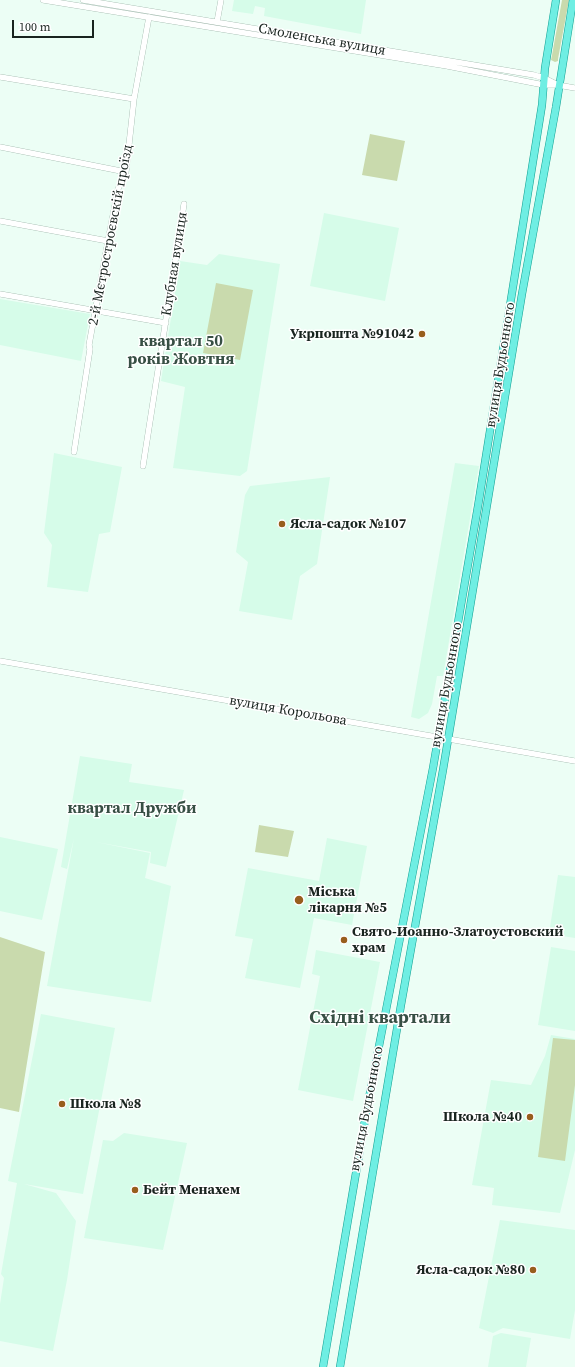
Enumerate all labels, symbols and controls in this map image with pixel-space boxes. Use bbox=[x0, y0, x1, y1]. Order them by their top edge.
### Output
scale bar bbox=[14, 12, 96, 38]
text: 100 m bbox=[19, 19, 51, 35]
street label: Смоленська вулиця bbox=[257, 21, 387, 59]
street label: 2-й Мєтростроєвскій проїзд bbox=[85, 143, 137, 327]
street label: Клубная вулиця bbox=[158, 211, 192, 317]
street label: вулиця Будьонного bbox=[483, 301, 519, 429]
place label: Укрпошта №91042 bbox=[290, 326, 414, 342]
marker: Укрпошта №91042 bbox=[417, 329, 427, 339]
district label: квартал 50 років Жовтня bbox=[128, 332, 234, 370]
place label: Ясла-садок №107 bbox=[290, 516, 406, 532]
marker: Ясла-садок №107 bbox=[277, 519, 287, 529]
street label: вулиця Будьонного bbox=[428, 621, 466, 749]
street label: вулиця Корольова bbox=[228, 692, 348, 730]
district label: квартал Дружби bbox=[68, 799, 196, 819]
place label: Міська лікарня №5 bbox=[308, 884, 387, 916]
marker: Міська лікарня №5 bbox=[293, 894, 305, 906]
place label: Свято-Иоанно-Златоустовский храм bbox=[352, 924, 563, 956]
marker: Свято-Иоанно-Златоустовский храм bbox=[339, 935, 349, 945]
district label: Східні квартали bbox=[309, 1007, 451, 1029]
street label: вулиця Будьонного bbox=[347, 1045, 387, 1173]
place label: Школа №8 bbox=[70, 1096, 141, 1112]
marker: Школа №8 bbox=[57, 1099, 67, 1109]
place label: Школа №40 bbox=[443, 1109, 522, 1125]
marker: Школа №40 bbox=[525, 1112, 535, 1122]
place label: Бейт Менахем bbox=[143, 1182, 240, 1198]
marker: Бейт Менахем bbox=[130, 1185, 140, 1195]
place label: Ясла-садок №80 bbox=[416, 1262, 525, 1278]
marker: Ясла-садок №80 bbox=[528, 1265, 538, 1275]

